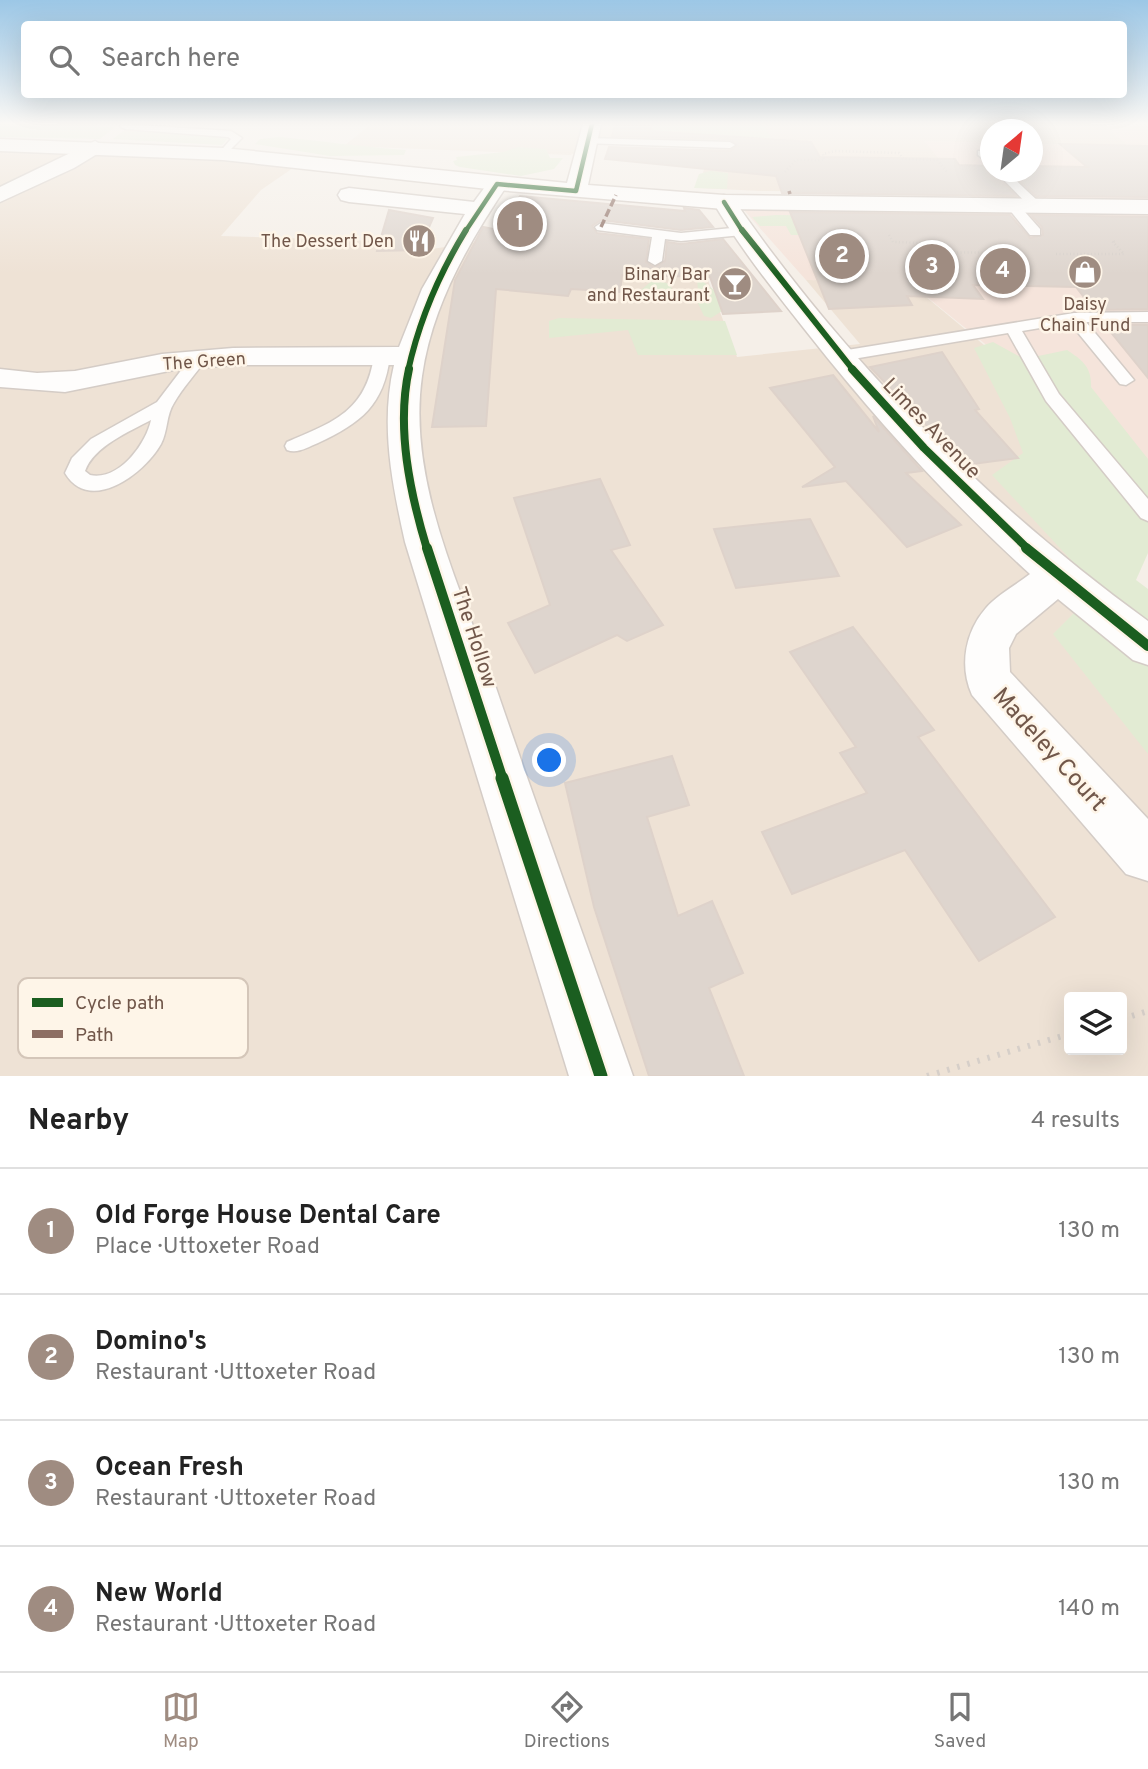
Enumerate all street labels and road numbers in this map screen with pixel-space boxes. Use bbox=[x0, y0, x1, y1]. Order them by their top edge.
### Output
street label: The Green bbox=[162, 348, 247, 377]
street label: Limes Avenue bbox=[876, 373, 986, 485]
street label: The Hollow bbox=[445, 584, 503, 691]
street label: Madeley Court bbox=[985, 682, 1112, 819]

